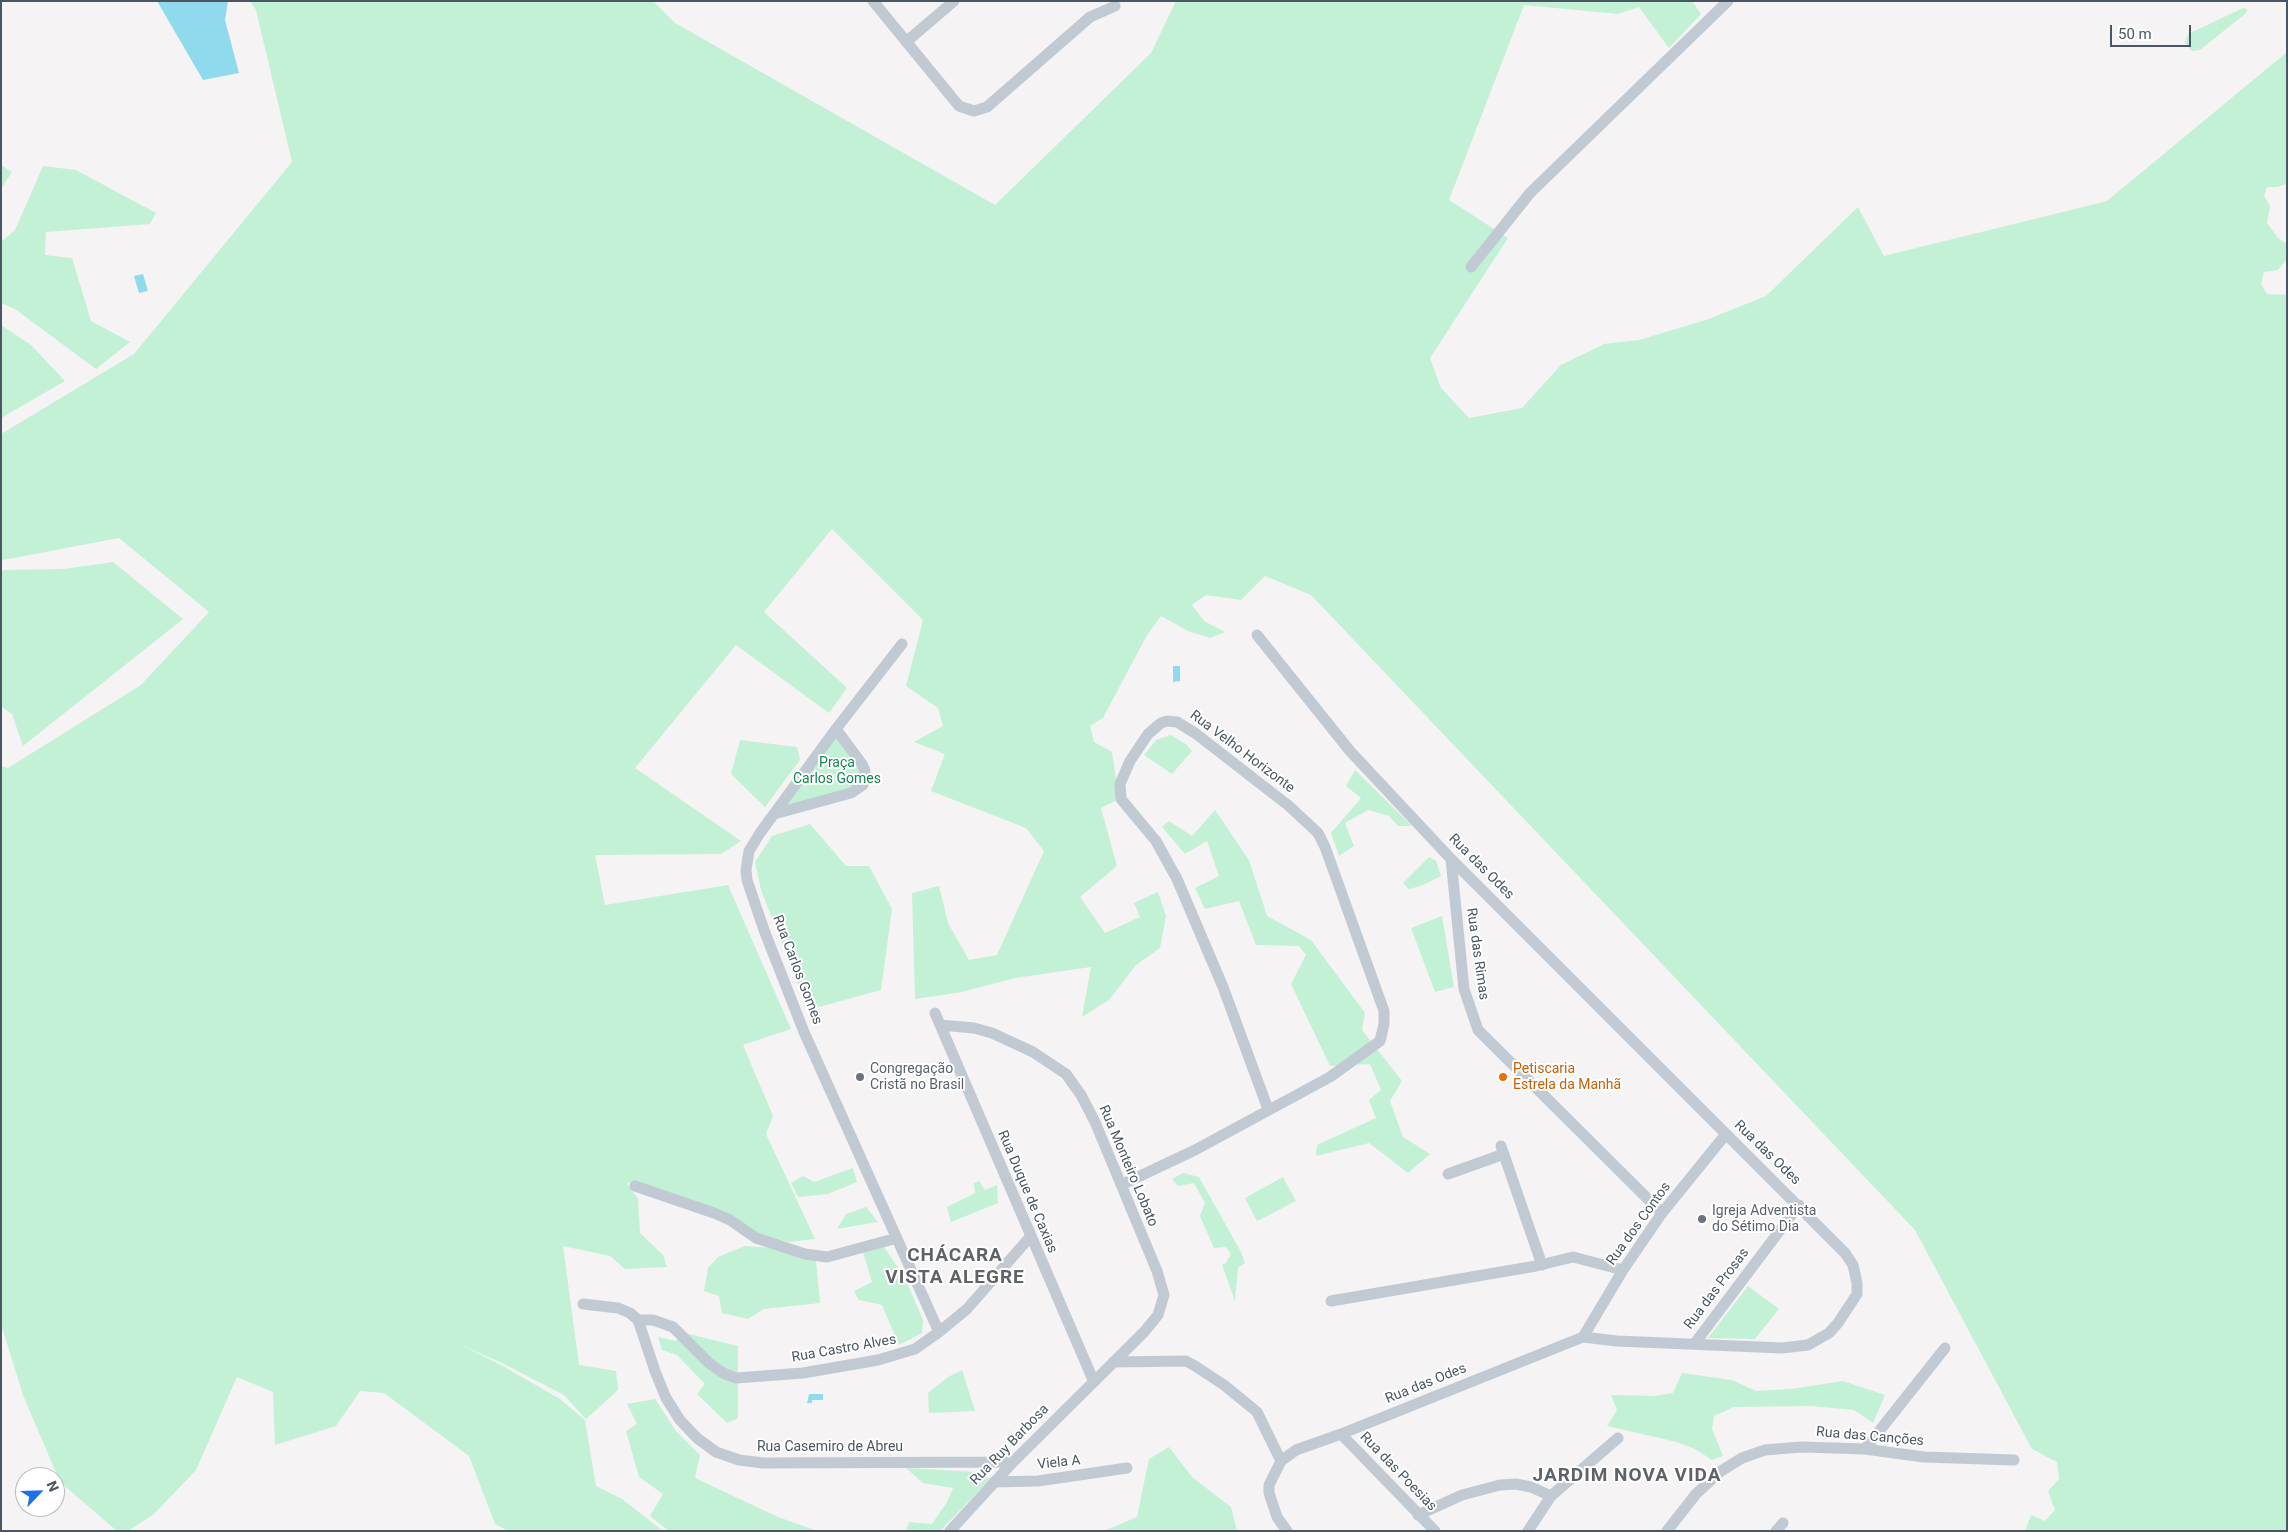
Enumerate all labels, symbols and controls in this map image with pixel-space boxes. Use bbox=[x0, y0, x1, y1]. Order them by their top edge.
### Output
scale bar bbox=[2113, 15, 2194, 47]
text: 50 m bbox=[2118, 25, 2152, 43]
street label: Rua Velho Horizonte bbox=[1186, 707, 1298, 797]
park label: Praça Carlos Gomes bbox=[793, 755, 881, 788]
street label: Rua das Odes bbox=[1445, 831, 1517, 903]
street label: Rua das Rimas bbox=[1462, 907, 1492, 1001]
street label: Rua Carlos Gomes bbox=[768, 913, 826, 1027]
place label: Congregação Cristã no Brasil bbox=[870, 1061, 964, 1094]
place label: Petiscaria Estrela da Manhã bbox=[1513, 1061, 1621, 1094]
marker: Congregação Cristã no Brasil bbox=[854, 1071, 866, 1083]
marker: Petiscaria Estrela da Manhã bbox=[1497, 1071, 1509, 1083]
street label: Rua Monteiro Lobato bbox=[1095, 1103, 1161, 1229]
street label: Rua das Odes bbox=[1730, 1117, 1804, 1189]
street label: Rua Duque de Caxias bbox=[994, 1128, 1060, 1256]
street label: Rua dos Contos bbox=[1603, 1179, 1675, 1269]
place label: Igreja Adventista do Sétimo Dia bbox=[1712, 1203, 1816, 1236]
marker: Igreja Adventista do Sétimo Dia bbox=[1696, 1213, 1708, 1225]
district label: CHÁCARA VISTA ALEGRE bbox=[884, 1245, 1026, 1289]
street label: Rua das Prosas bbox=[1681, 1245, 1753, 1333]
street label: Rua Castro Alves bbox=[790, 1332, 898, 1366]
street label: Rua das Odes bbox=[1383, 1360, 1469, 1408]
street label: Rua Ruy Barbosa bbox=[967, 1401, 1053, 1489]
street label: Rua das Canções bbox=[1815, 1424, 1925, 1450]
street label: Rua das Poesias bbox=[1356, 1429, 1440, 1515]
street label: Rua Casemiro de Abreu bbox=[757, 1439, 903, 1455]
street label: Viela A bbox=[1037, 1452, 1081, 1474]
district label: JARDIM NOVA VIDA bbox=[1530, 1465, 1724, 1487]
north arrow bbox=[15, 1467, 65, 1517]
text: N bbox=[43, 1479, 62, 1494]

